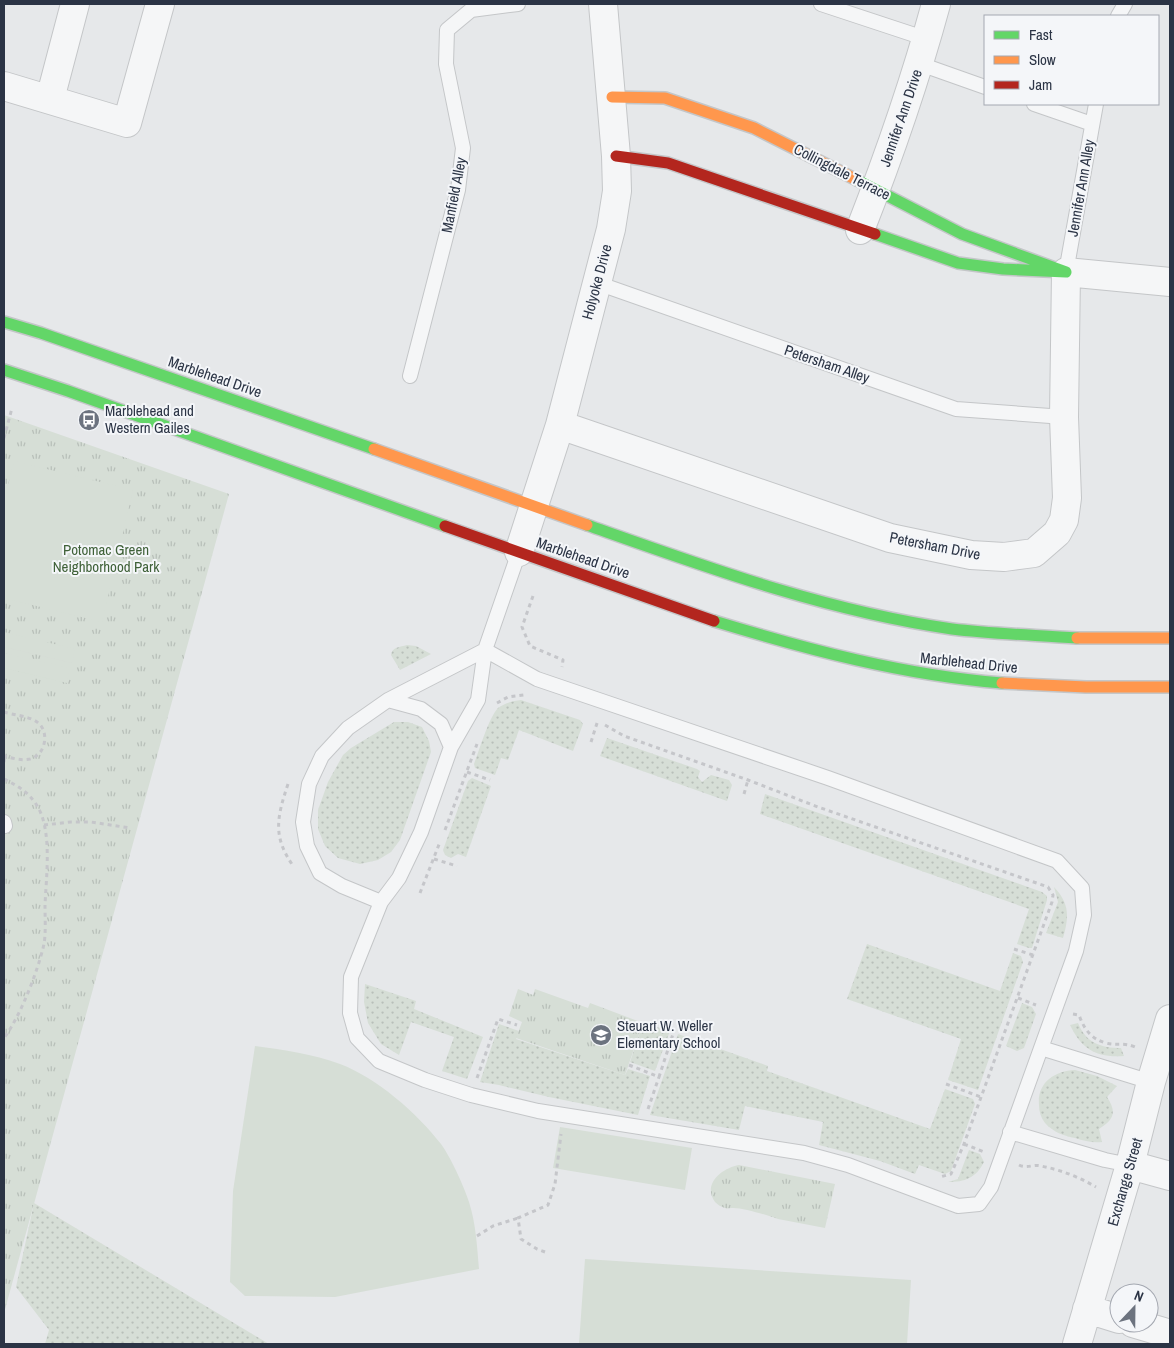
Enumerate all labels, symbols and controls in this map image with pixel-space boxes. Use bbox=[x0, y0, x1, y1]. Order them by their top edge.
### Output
legend bbox=[984, 15, 1159, 105]
text: Fast bbox=[1029, 24, 1053, 45]
text: Slow bbox=[1029, 49, 1056, 70]
street label: Jennifer Ann Drive bbox=[874, 66, 927, 169]
text: Jam bbox=[1029, 74, 1052, 95]
street label: Jennifer Ann Alley bbox=[1062, 137, 1100, 238]
street label: Collingdale Terrace bbox=[790, 138, 894, 205]
street label: Manfield Alley bbox=[436, 154, 471, 234]
street label: Holyoke Drive bbox=[576, 242, 617, 322]
street label: Petersham Alley bbox=[782, 339, 873, 388]
street label: Marblehead Drive bbox=[166, 351, 265, 402]
place label: Marblehead and Western Gailes bbox=[105, 400, 194, 438]
bus stop icon: Marblehead and Western Gailes bbox=[77, 408, 101, 432]
street label: Petersham Drive bbox=[888, 526, 983, 565]
street label: Marblehead Drive bbox=[534, 532, 633, 583]
park label: Potomac Green Neighborhood Park bbox=[53, 539, 160, 577]
street label: Marblehead Drive bbox=[919, 647, 1019, 678]
place label: Steuart W. Weller Elementary School bbox=[617, 1015, 720, 1053]
school or university icon: Steuart W. Weller Elementary School bbox=[589, 1023, 613, 1047]
street label: Exchange Street bbox=[1102, 1135, 1147, 1228]
north arrow bbox=[1109, 1283, 1159, 1333]
text: N bbox=[1132, 1286, 1146, 1306]

